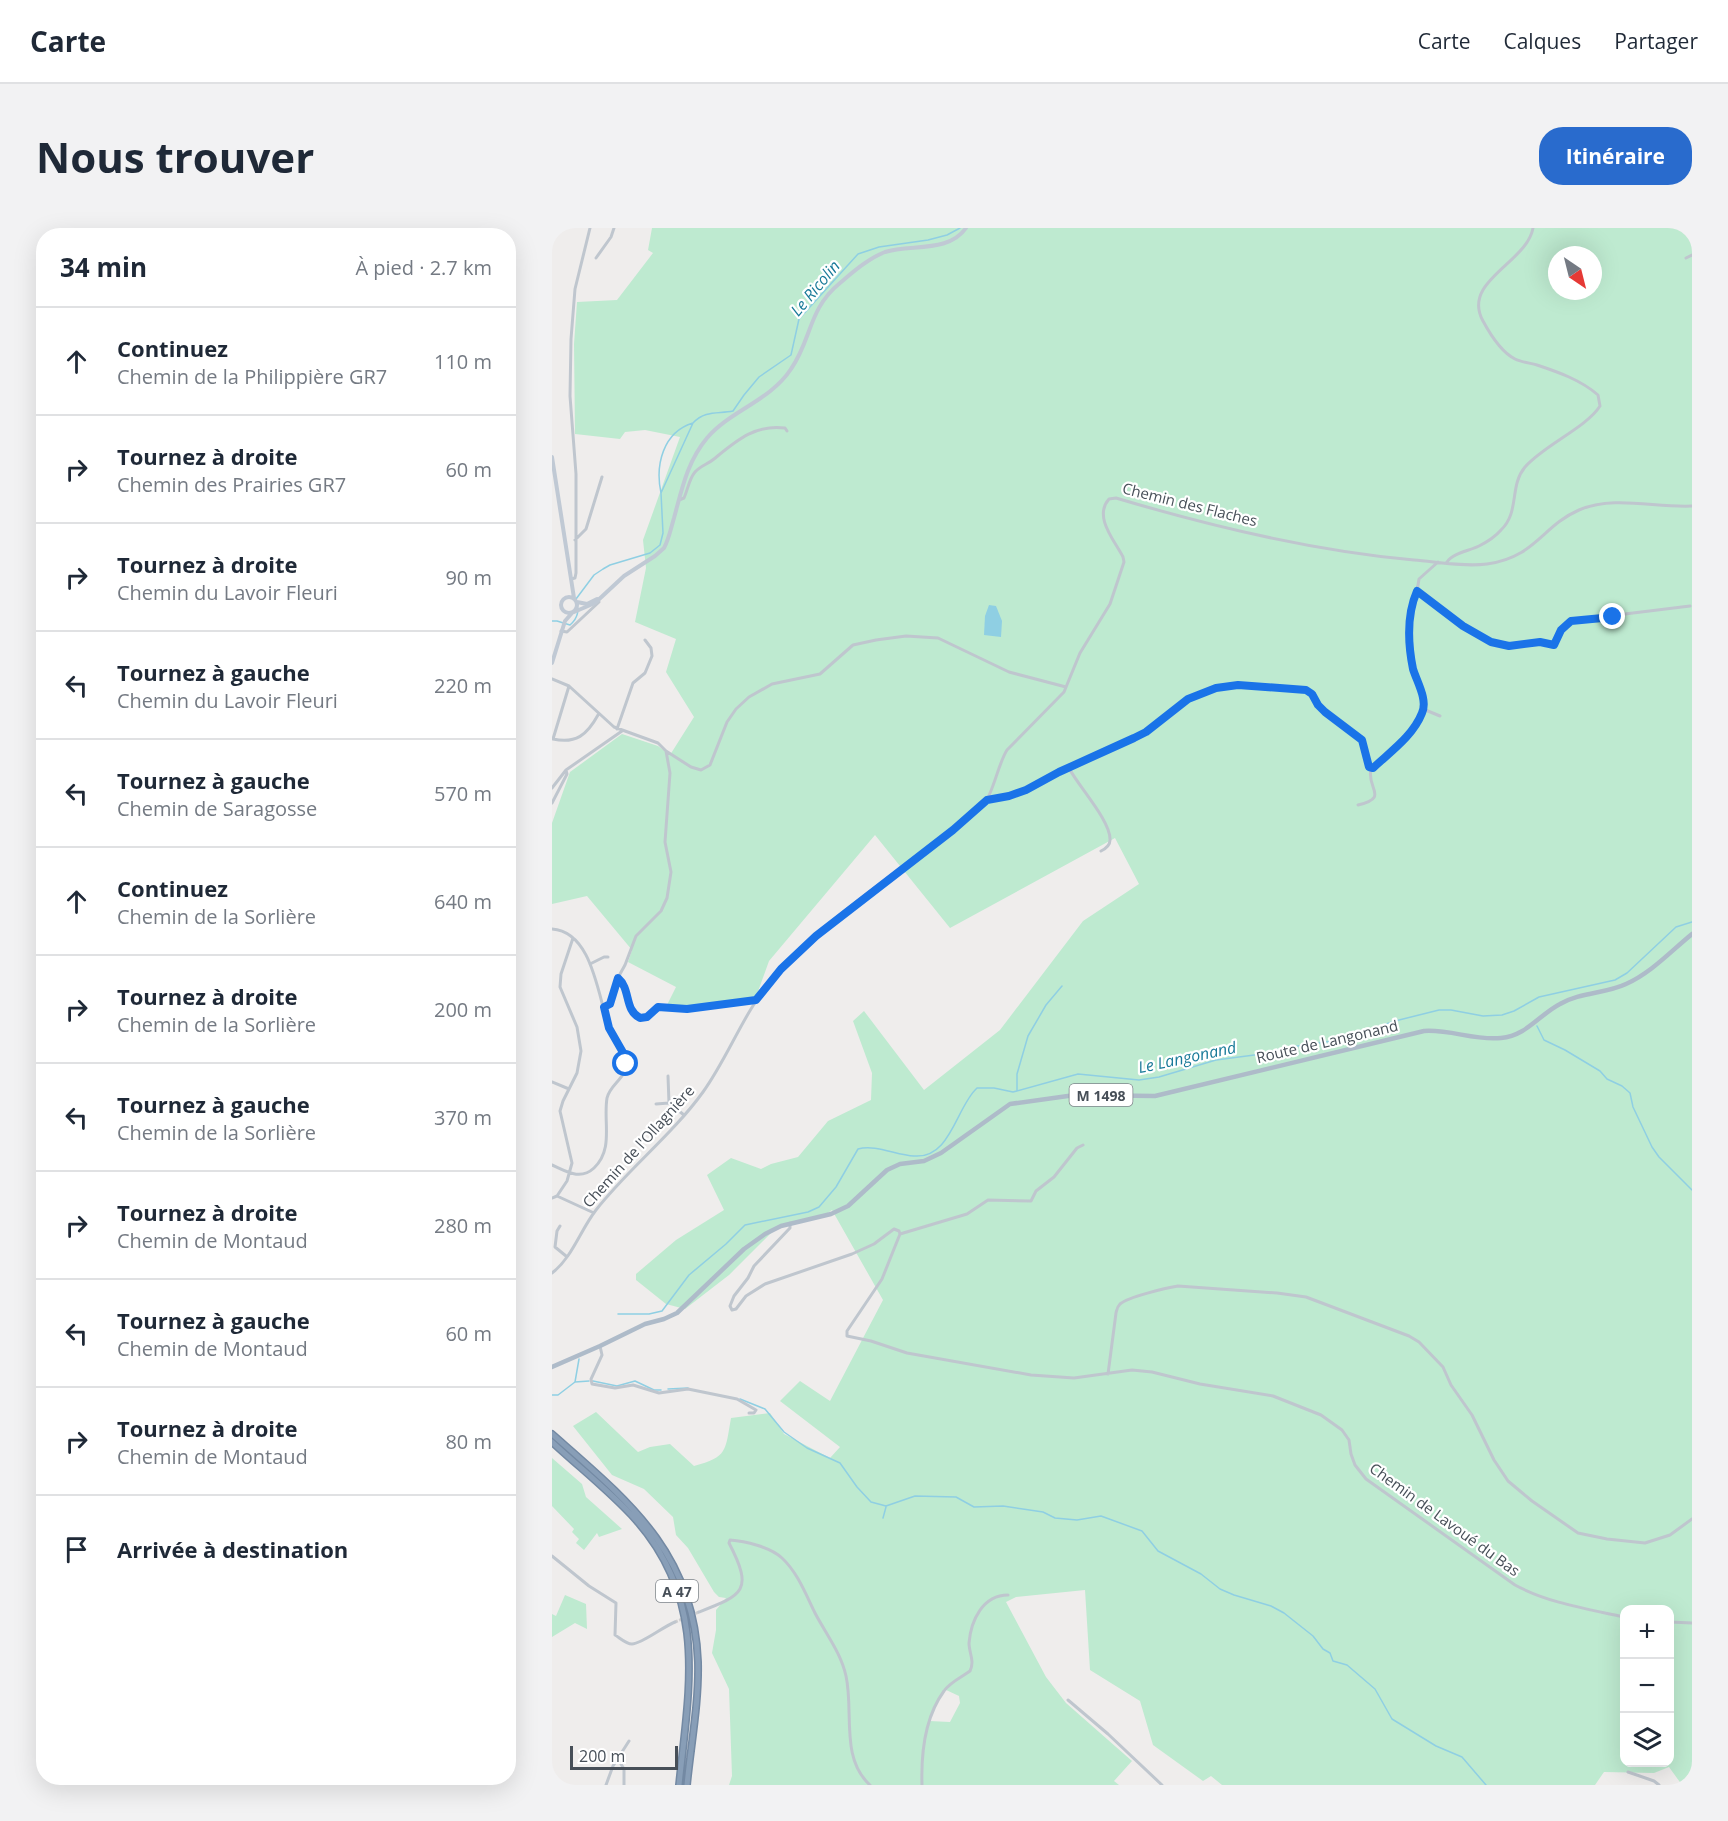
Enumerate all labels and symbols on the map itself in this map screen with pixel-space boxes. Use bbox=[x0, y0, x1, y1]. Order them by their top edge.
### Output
north arrow bbox=[1548, 246, 1602, 300]
water label: Le Ricolin bbox=[785, 255, 845, 321]
street label: Chemin des Flaches bbox=[1120, 478, 1260, 530]
route end bbox=[1599, 603, 1625, 629]
street label: Route de Langonand bbox=[1254, 1015, 1400, 1067]
water label: Le Langonand bbox=[1136, 1036, 1239, 1078]
route start bbox=[612, 1050, 638, 1076]
street label: Chemin de l'Ollagnière bbox=[578, 1081, 698, 1211]
road number: M 1498 bbox=[1070, 1084, 1132, 1106]
street label: Chemin de Lavoué du Bas bbox=[1366, 1458, 1524, 1580]
road number: A 47 bbox=[656, 1580, 698, 1602]
scale bar bbox=[570, 1743, 678, 1770]

